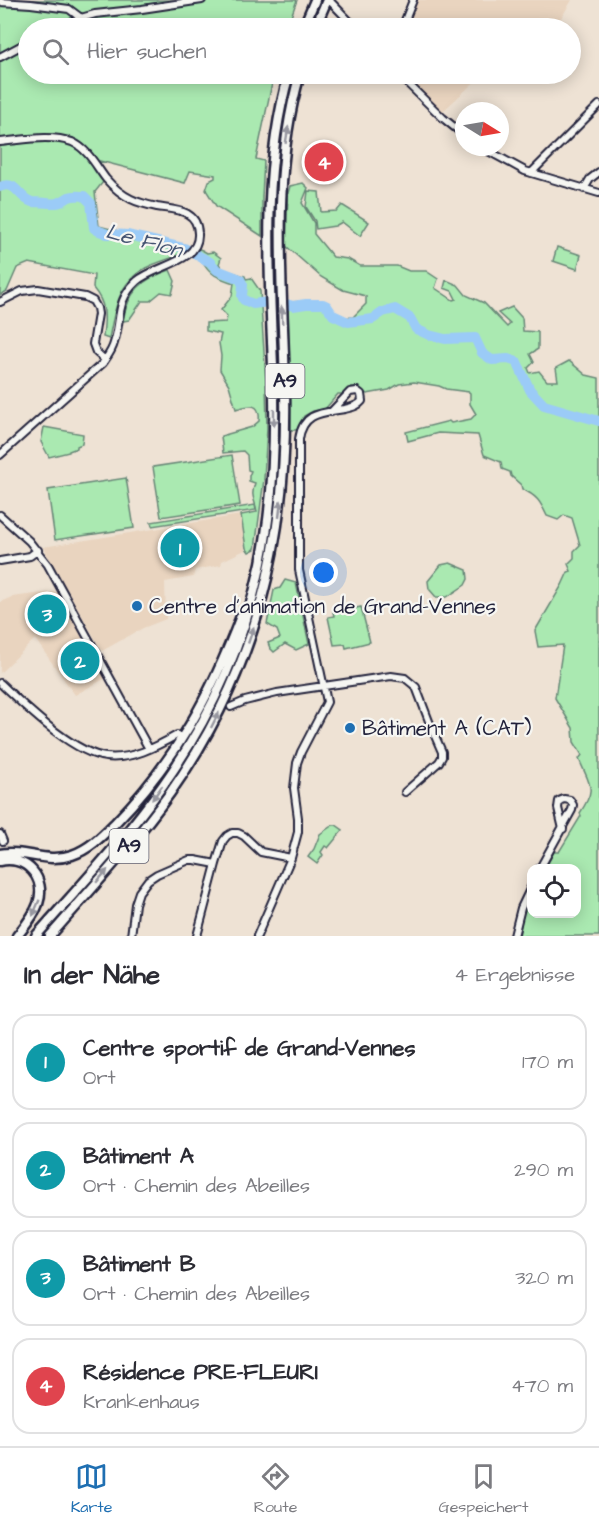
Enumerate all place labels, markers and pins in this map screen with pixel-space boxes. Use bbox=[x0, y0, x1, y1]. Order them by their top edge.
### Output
pin: 4 bbox=[304, 140, 344, 184]
pin: 1 bbox=[160, 526, 200, 570]
pin: 3 bbox=[28, 592, 66, 636]
place label: Centre d'animation de Grand-Vennes bbox=[149, 592, 496, 621]
marker: Centre d'animation de Grand-Vennes bbox=[130, 599, 144, 613]
pin: 2 bbox=[60, 638, 100, 684]
place label: Bâtiment A (CAT) bbox=[362, 714, 531, 743]
marker: Bâtiment A (CAT) bbox=[343, 721, 357, 735]

